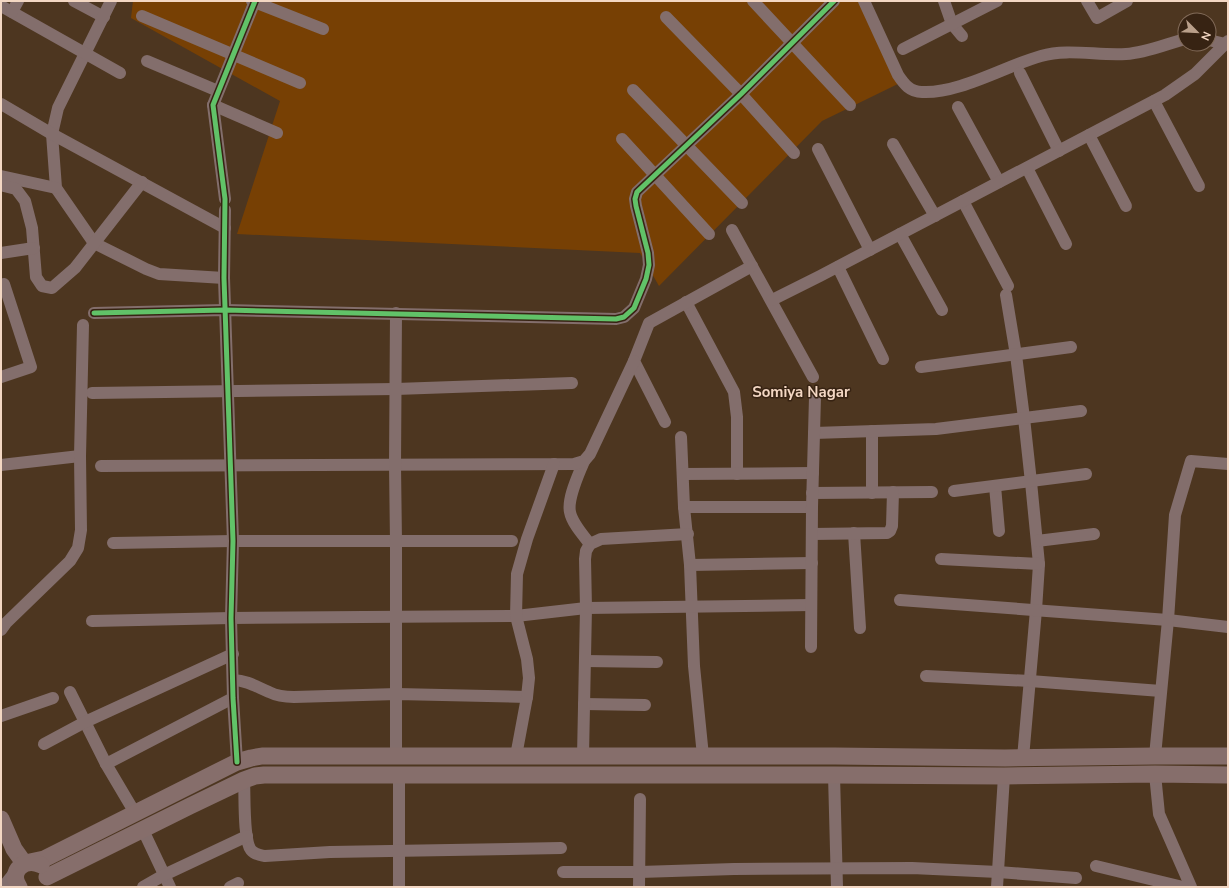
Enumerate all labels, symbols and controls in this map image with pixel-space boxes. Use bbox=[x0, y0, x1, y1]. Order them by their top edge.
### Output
north arrow bbox=[1177, 12, 1217, 52]
text: N bbox=[1197, 29, 1214, 43]
district label: Somiya Nagar bbox=[752, 382, 850, 402]

